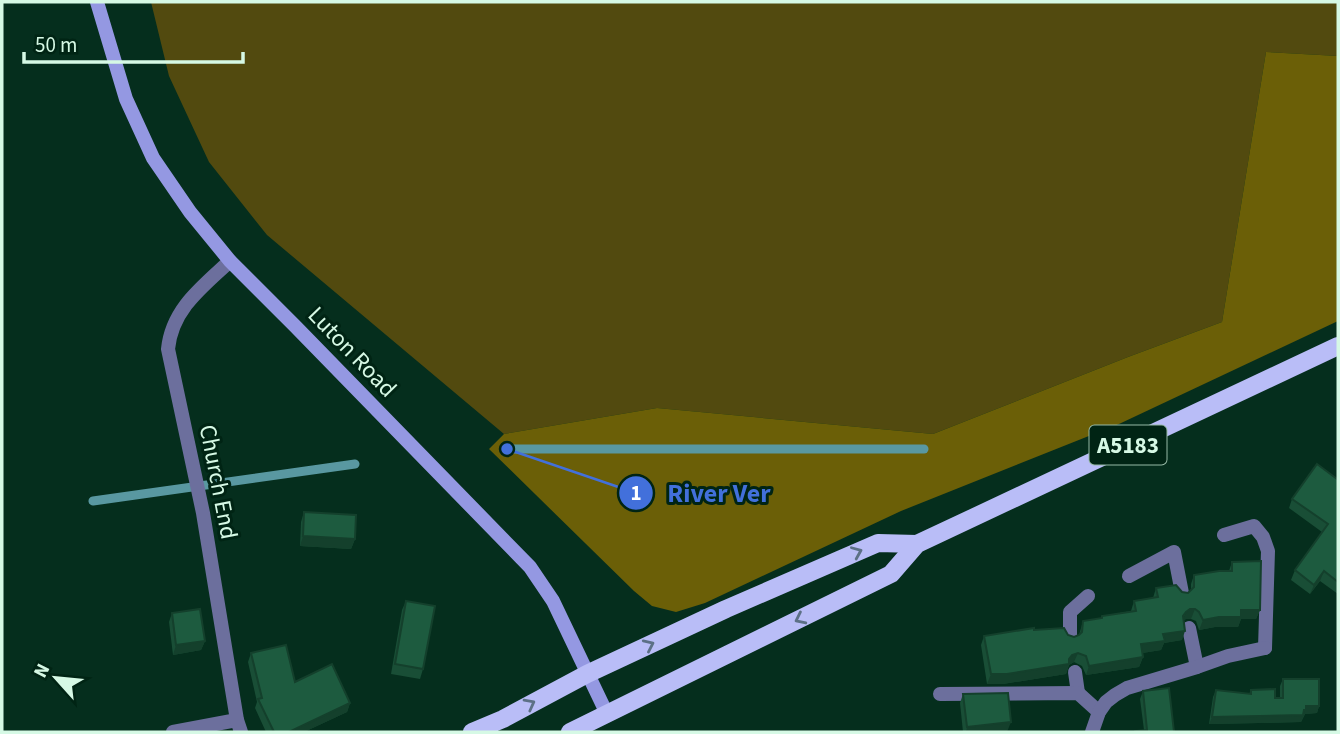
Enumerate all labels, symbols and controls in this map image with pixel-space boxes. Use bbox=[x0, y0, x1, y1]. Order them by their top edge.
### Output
scale bar bbox=[24, 21, 243, 65]
text: 50 m bbox=[35, 30, 77, 60]
street label: Luton Road bbox=[300, 299, 404, 405]
street label: Church End bbox=[190, 422, 246, 542]
road number: A5183 bbox=[1090, 426, 1166, 464]
callout: River Ver bbox=[618, 469, 785, 516]
text: River Ver bbox=[667, 475, 771, 512]
text: 1 bbox=[630, 478, 642, 508]
one-way arrow bbox=[849, 546, 862, 560]
one-way arrow bbox=[795, 610, 807, 624]
one-way arrow bbox=[642, 639, 654, 653]
north arrow bbox=[21, 643, 91, 713]
text: N bbox=[27, 659, 57, 683]
one-way arrow bbox=[523, 699, 535, 712]

